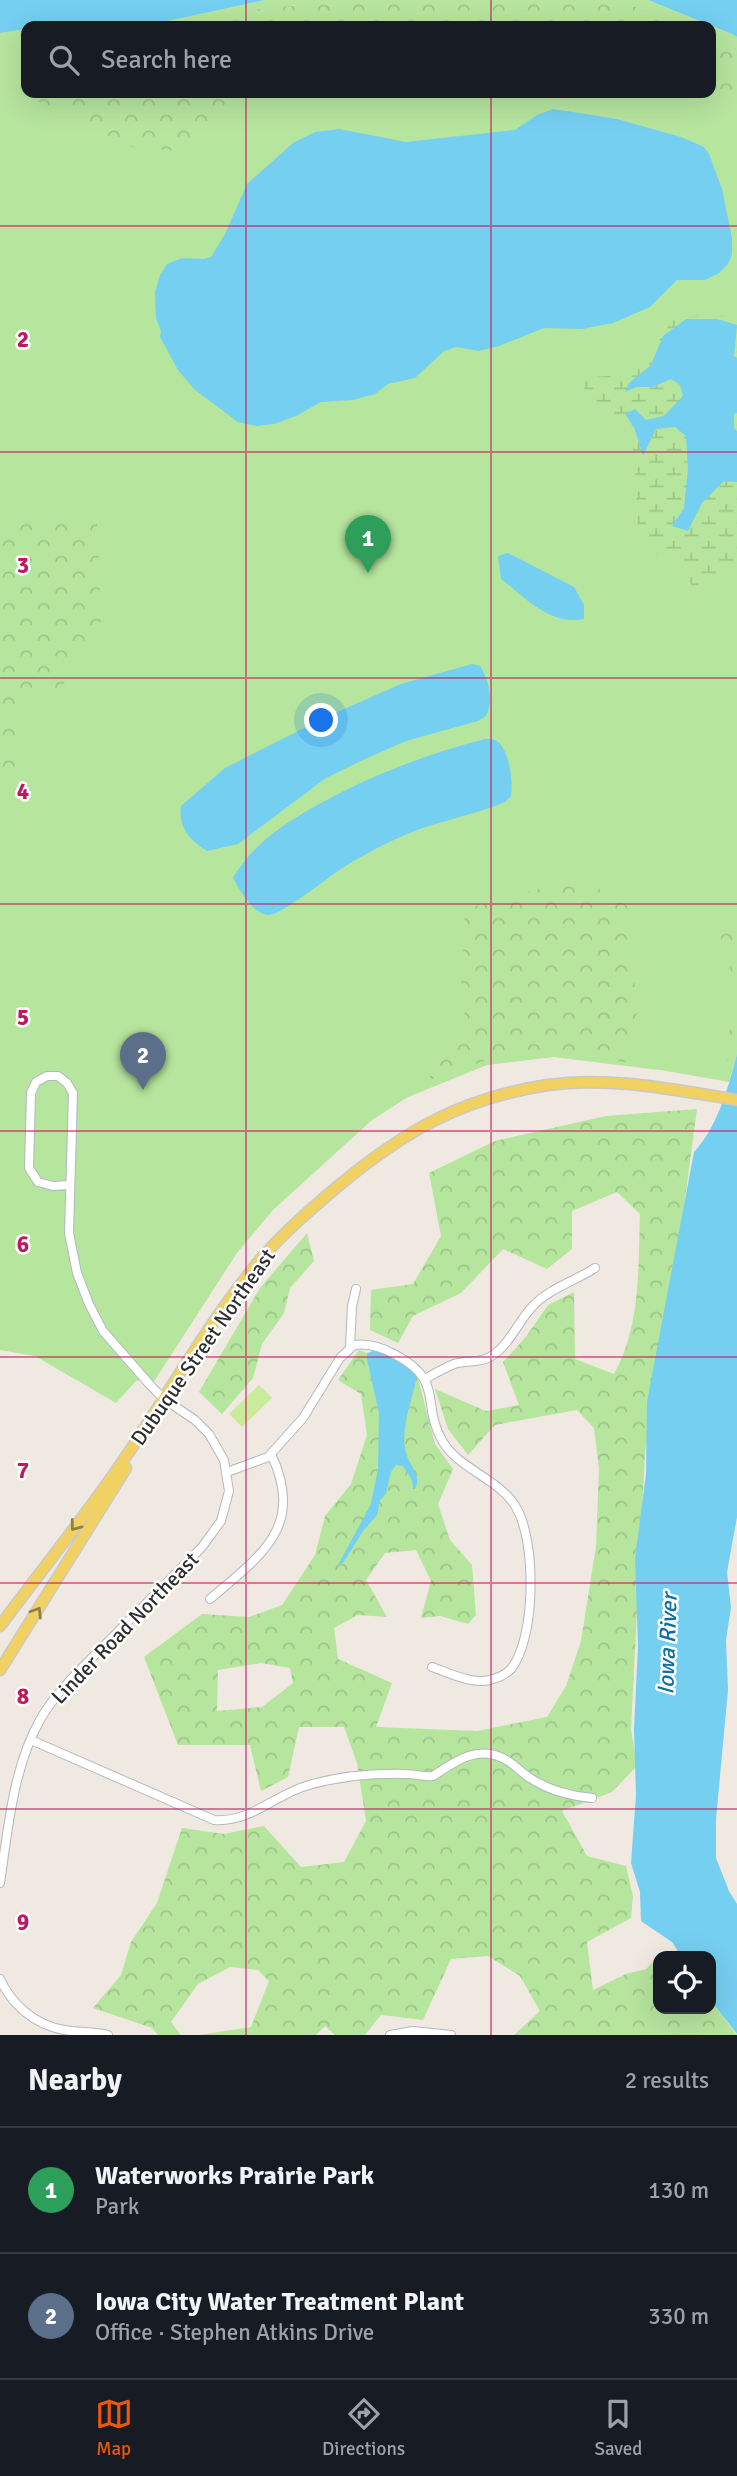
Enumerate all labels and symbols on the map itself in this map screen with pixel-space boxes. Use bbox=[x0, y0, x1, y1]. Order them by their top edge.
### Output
text: 2 bbox=[17, 325, 29, 354]
pin: 1 bbox=[345, 515, 391, 573]
text: 3 bbox=[17, 551, 29, 580]
your location bbox=[304, 703, 338, 737]
text: 4 bbox=[17, 777, 29, 806]
text: 5 bbox=[17, 1003, 29, 1032]
pin: 2 bbox=[120, 1032, 166, 1090]
text: 6 bbox=[17, 1230, 29, 1259]
street label: Dubuque Street Northeast bbox=[125, 1243, 281, 1451]
text: 7 bbox=[17, 1456, 29, 1485]
one-way arrow bbox=[71, 1518, 84, 1531]
street label: Linder Road Northeast bbox=[46, 1547, 204, 1709]
water label: Iowa River bbox=[651, 1589, 684, 1695]
one-way arrow bbox=[29, 1607, 42, 1620]
text: 8 bbox=[17, 1682, 29, 1711]
text: 9 bbox=[17, 1908, 29, 1937]

